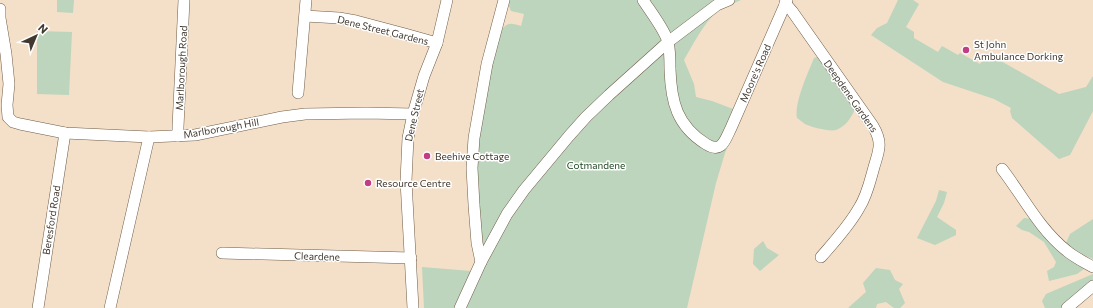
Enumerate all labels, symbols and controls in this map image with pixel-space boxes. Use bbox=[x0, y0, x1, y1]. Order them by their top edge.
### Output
street label: Dene Street Gardens bbox=[336, 13, 430, 47]
north arrow bbox=[16, 16, 56, 56]
text: N bbox=[36, 21, 51, 36]
street label: Marlborough Road bbox=[173, 25, 189, 111]
place label: St John Ambulance Dorking bbox=[974, 38, 1064, 62]
street label: Moore's Road bbox=[737, 42, 773, 104]
marker: St John Ambulance Dorking bbox=[961, 45, 971, 55]
street label: Deepdene Gardens bbox=[822, 58, 881, 135]
street label: Dene Street bbox=[402, 87, 426, 143]
street label: Marlborough Hill bbox=[182, 115, 260, 141]
place label: Beehive Cottage bbox=[435, 150, 509, 162]
marker: Beehive Cottage bbox=[422, 151, 432, 161]
park label: Cotmandene bbox=[567, 159, 625, 171]
place label: Resource Centre bbox=[376, 177, 451, 189]
marker: Resource Centre bbox=[363, 178, 373, 188]
street label: Beresford Road bbox=[40, 184, 62, 255]
street label: Cleardene bbox=[294, 249, 340, 263]

